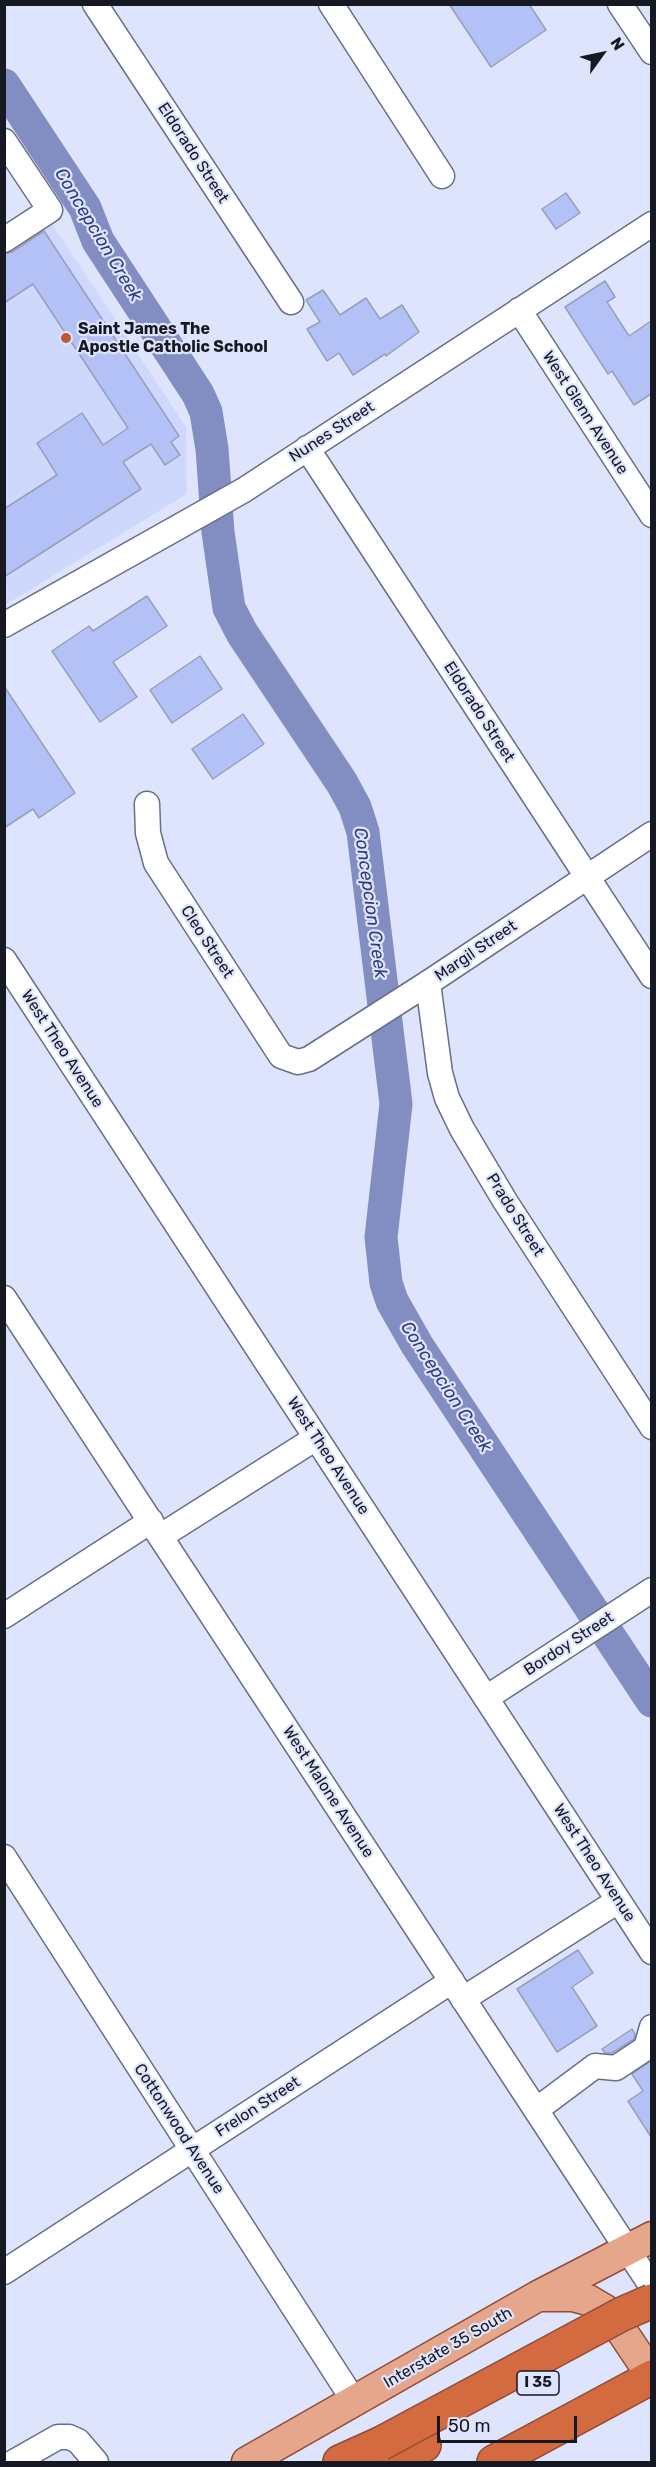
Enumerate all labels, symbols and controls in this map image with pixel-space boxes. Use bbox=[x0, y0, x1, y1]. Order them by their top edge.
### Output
north arrow bbox=[572, 24, 632, 84]
text: N bbox=[606, 34, 629, 54]
street label: Eldorado Street bbox=[153, 99, 233, 207]
water label: Concepcion Creek bbox=[50, 164, 146, 306]
place label: Saint James The Apostle Catholic School bbox=[78, 319, 268, 357]
marker: Saint James The Apostle Catholic School bbox=[59, 331, 73, 345]
street label: West Glenn Avenue bbox=[538, 348, 632, 478]
street label: Nunes Street bbox=[286, 397, 378, 467]
street label: Eldorado Street bbox=[439, 658, 519, 766]
water label: Concepcion Creek bbox=[349, 826, 391, 980]
street label: Cleo Street bbox=[176, 902, 238, 982]
street label: Margil Street bbox=[431, 916, 521, 986]
street label: West Theo Avenue bbox=[17, 987, 107, 1111]
street label: Prado Street bbox=[482, 1170, 548, 1260]
water label: Concepcion Creek bbox=[396, 1317, 496, 1457]
street label: West Theo Avenue bbox=[283, 1394, 373, 1518]
street label: Bordoy Street bbox=[521, 1608, 617, 1680]
street label: West Malone Avenue bbox=[278, 1723, 378, 1861]
street label: West Theo Avenue bbox=[549, 1801, 639, 1925]
street label: Cottonwood Avenue bbox=[130, 2060, 228, 2198]
street label: Frelon Street bbox=[212, 2073, 304, 2141]
street label: Interstate 35 South bbox=[380, 2303, 516, 2393]
road number: I 35 bbox=[517, 2371, 559, 2395]
scale bar bbox=[440, 2404, 580, 2442]
text: 50 m bbox=[448, 2415, 491, 2437]

